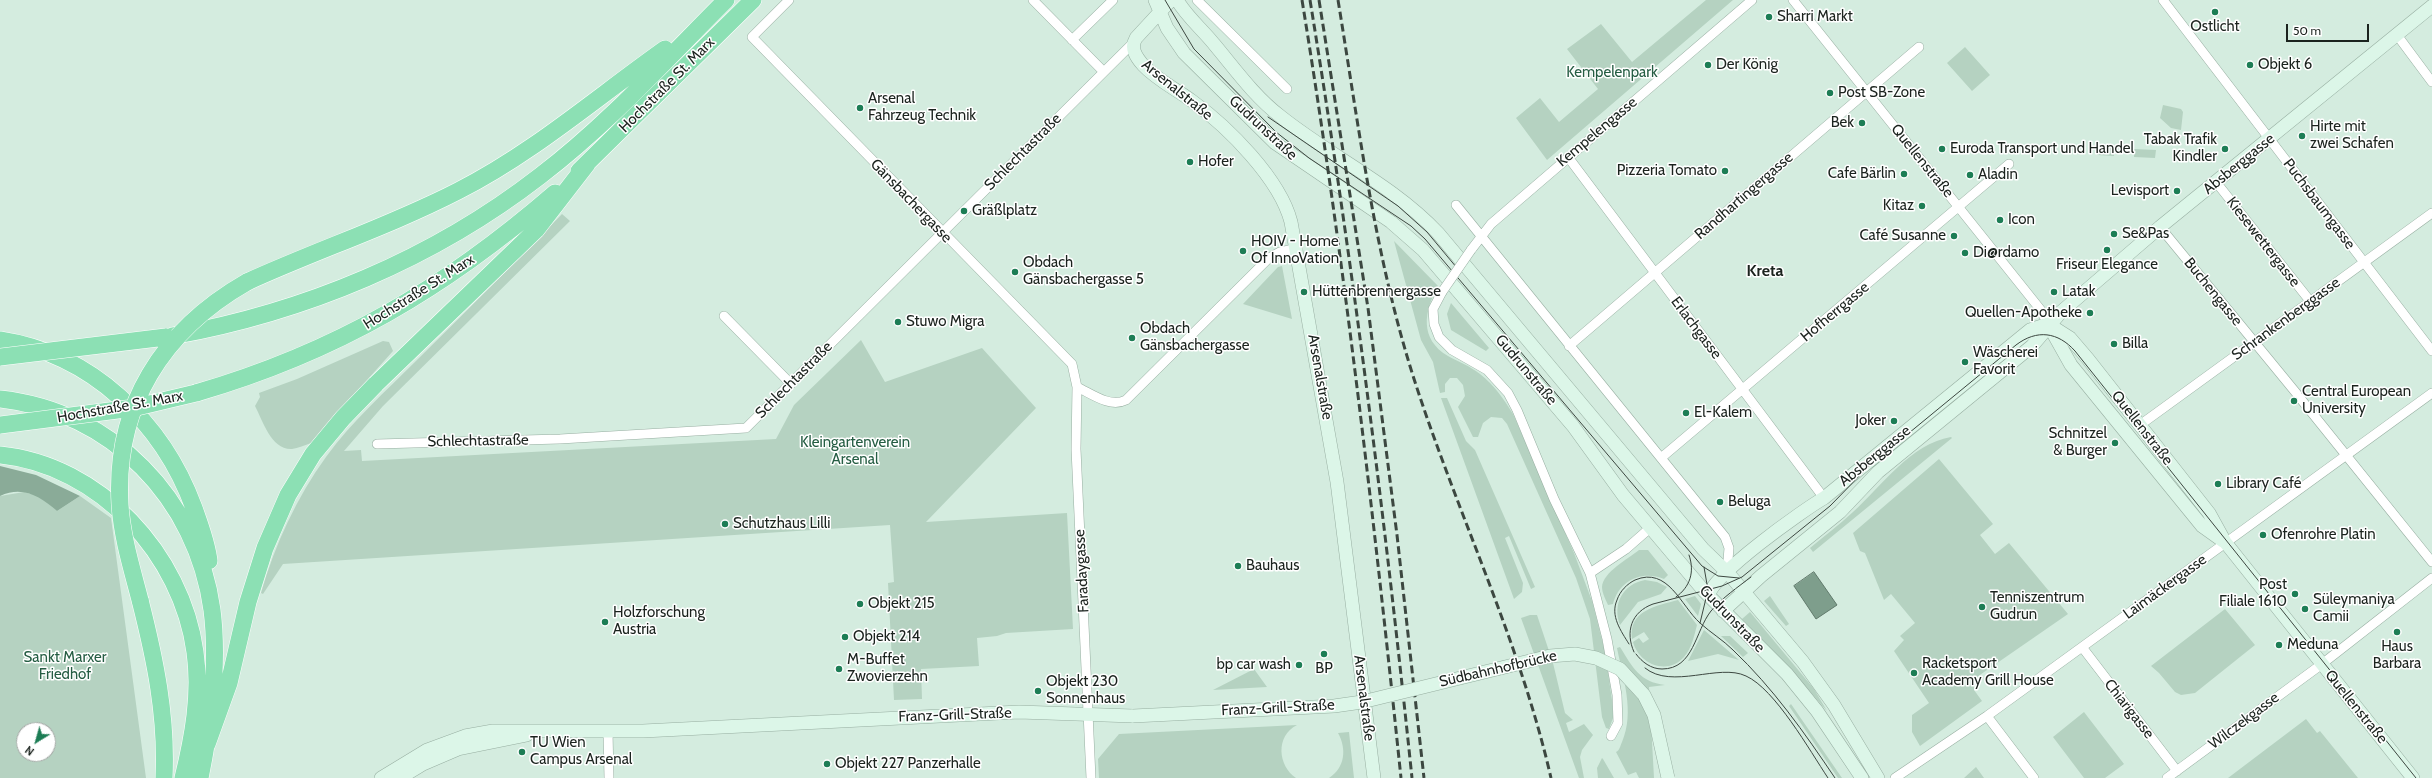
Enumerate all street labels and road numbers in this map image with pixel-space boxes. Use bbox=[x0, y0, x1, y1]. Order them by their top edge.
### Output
street label: Hochstraße St. Marx bbox=[616, 34, 718, 136]
street label: Arsenalstraße bbox=[1138, 56, 1216, 124]
street label: Gudrunstraße bbox=[1225, 92, 1301, 164]
street label: Kempelengasse bbox=[1553, 93, 1641, 171]
street label: Schlechtastraße bbox=[981, 110, 1065, 194]
street label: Quellenstraße bbox=[1887, 121, 1957, 201]
street label: Absberggasse bbox=[2200, 130, 2278, 198]
street label: Randhartingergasse bbox=[1691, 148, 1797, 244]
street label: Gänsbachergasse bbox=[867, 155, 955, 247]
street label: Puchsbaumgasse bbox=[2279, 155, 2359, 253]
street label: Kiesewettergasse bbox=[2222, 193, 2304, 291]
street label: Hochstraße St. Marx bbox=[360, 251, 478, 333]
street label: Buchengasse bbox=[2180, 254, 2246, 330]
street label: Schrankenberggasse bbox=[2228, 274, 2344, 364]
street label: Hofherrgasse bbox=[1797, 278, 1873, 346]
street label: Erlachgasse bbox=[1667, 293, 1725, 363]
street label: Gudrunstraße bbox=[1491, 331, 1561, 409]
street label: Arsenalstraße bbox=[1304, 333, 1336, 421]
street label: Schlechtastraße bbox=[752, 338, 836, 422]
street label: Hochstraße St. Marx bbox=[56, 387, 184, 427]
street label: Quellenstraße bbox=[2107, 387, 2177, 469]
street label: Absberggasse bbox=[1836, 422, 1914, 490]
street label: Schlechtastraße bbox=[427, 431, 529, 451]
street label: Faradaygasse bbox=[1071, 529, 1093, 613]
street label: Laimäckergasse bbox=[2120, 551, 2210, 623]
street label: Gudrunstraße bbox=[1695, 582, 1769, 656]
street label: Südbahnhofbrücke bbox=[1438, 647, 1558, 691]
street label: Arsenalstraße bbox=[1350, 654, 1378, 742]
street label: Quellenstraße bbox=[2321, 667, 2391, 747]
street label: Chiarigasse bbox=[2100, 676, 2158, 742]
street label: Wilczekgasse bbox=[2205, 689, 2283, 753]
street label: Franz-Grill-Straße bbox=[1221, 696, 1335, 720]
street label: Franz-Grill-Straße bbox=[898, 704, 1012, 726]

